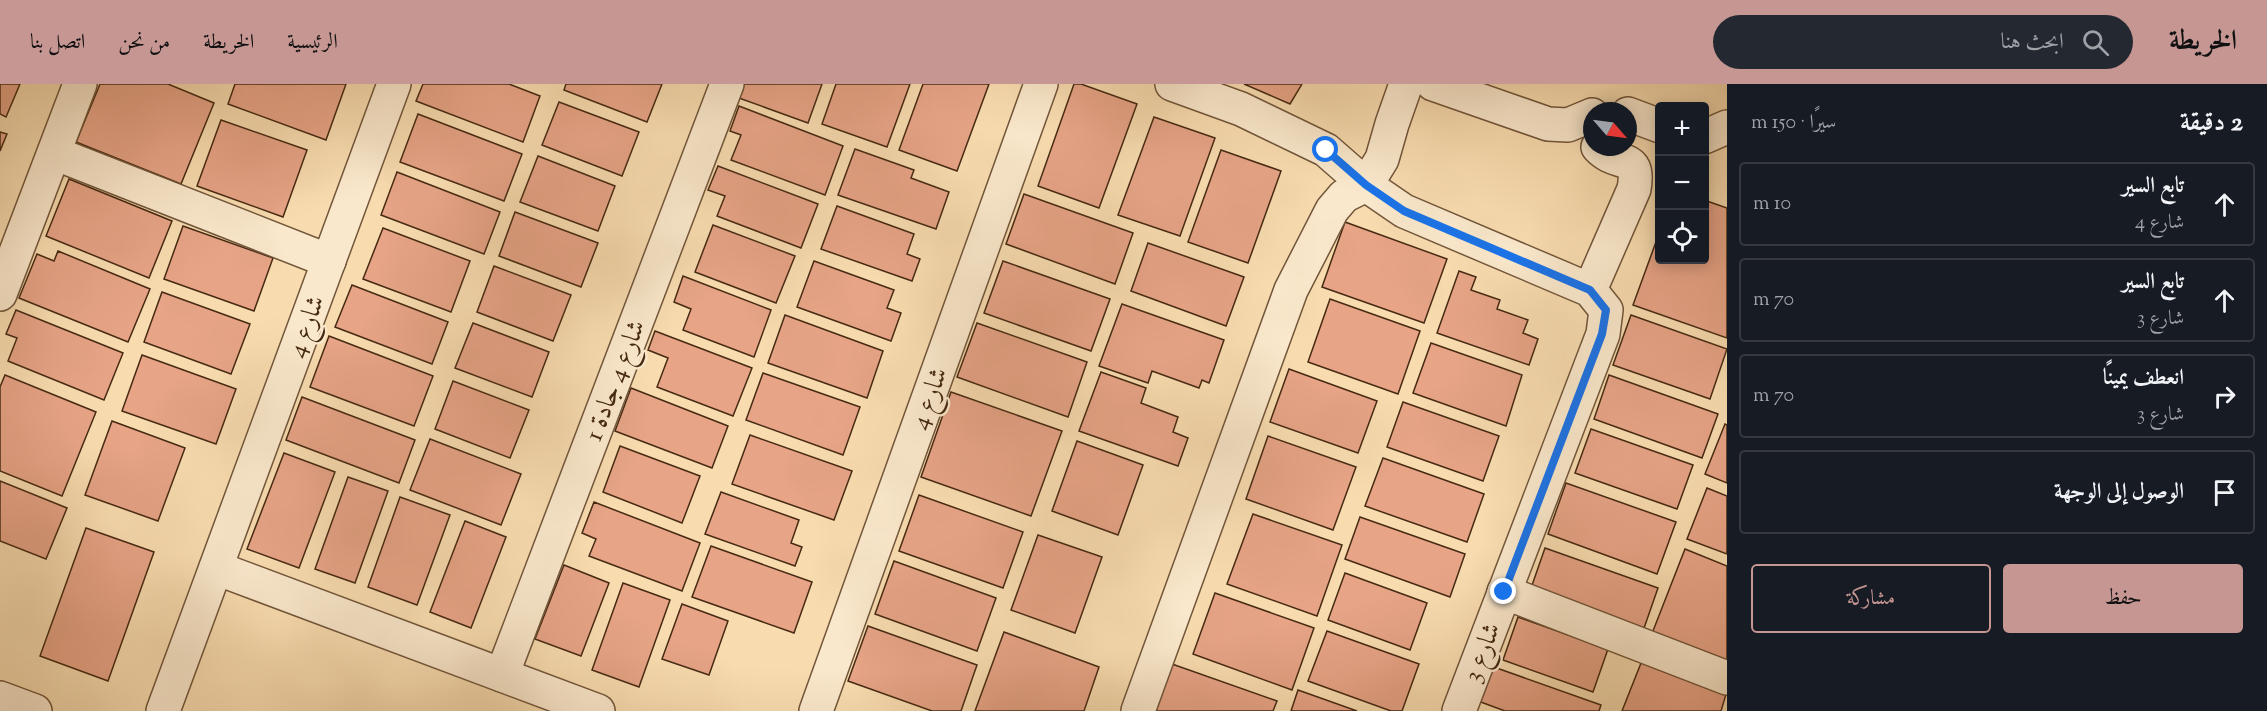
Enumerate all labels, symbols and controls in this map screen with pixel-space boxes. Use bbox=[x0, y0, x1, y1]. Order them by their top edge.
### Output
search box bbox=[1713, 15, 2133, 69]
text: الخريطة bbox=[2169, 22, 2237, 62]
icon: search bbox=[2079, 26, 2112, 59]
text: ابحث هنا bbox=[2001, 27, 2064, 59]
text: اتصل بنا bbox=[30, 28, 85, 58]
text: من نحن bbox=[118, 28, 170, 58]
text: الخريطة bbox=[203, 28, 254, 58]
text: الرئيسية bbox=[287, 28, 338, 58]
north arrow bbox=[1583, 102, 1637, 156]
map controls bbox=[1655, 102, 1709, 264]
button: + bbox=[1655, 102, 1709, 156]
text: 2 دقيقة bbox=[2180, 105, 2243, 142]
text: سيرًا · 150 m bbox=[1751, 109, 1836, 138]
route start bbox=[1312, 136, 1338, 162]
button: − bbox=[1655, 156, 1709, 210]
text: تابع السير bbox=[2122, 171, 2184, 203]
icon: ahead bbox=[2208, 188, 2241, 221]
text: 10 m bbox=[1753, 190, 1791, 219]
text: شارع 4 bbox=[2135, 209, 2184, 238]
button: locate bbox=[1655, 210, 1709, 264]
text: تابع السير bbox=[2122, 267, 2184, 299]
icon: ahead bbox=[2208, 284, 2241, 317]
text: 70 m bbox=[1753, 286, 1794, 315]
street label: شارع 4 bbox=[279, 291, 337, 363]
text: شارع 3 bbox=[2137, 305, 2184, 334]
street label: شارع 4 جادة 1 bbox=[576, 315, 657, 447]
street label: شارع 4 bbox=[902, 363, 960, 435]
text: انعطف يمينًا bbox=[2103, 363, 2184, 395]
icon: right bbox=[2208, 380, 2241, 413]
text: 70 m bbox=[1753, 382, 1794, 411]
text: شارع 3 bbox=[2137, 401, 2184, 430]
icon: arrive bbox=[2208, 476, 2241, 509]
text: الوصول إلى الوجهة bbox=[2054, 477, 2184, 509]
button: مشاركة bbox=[1751, 564, 1991, 633]
button: حفظ bbox=[2003, 564, 2243, 633]
route end bbox=[1490, 578, 1516, 604]
street label: شارع 3 bbox=[1455, 618, 1513, 688]

